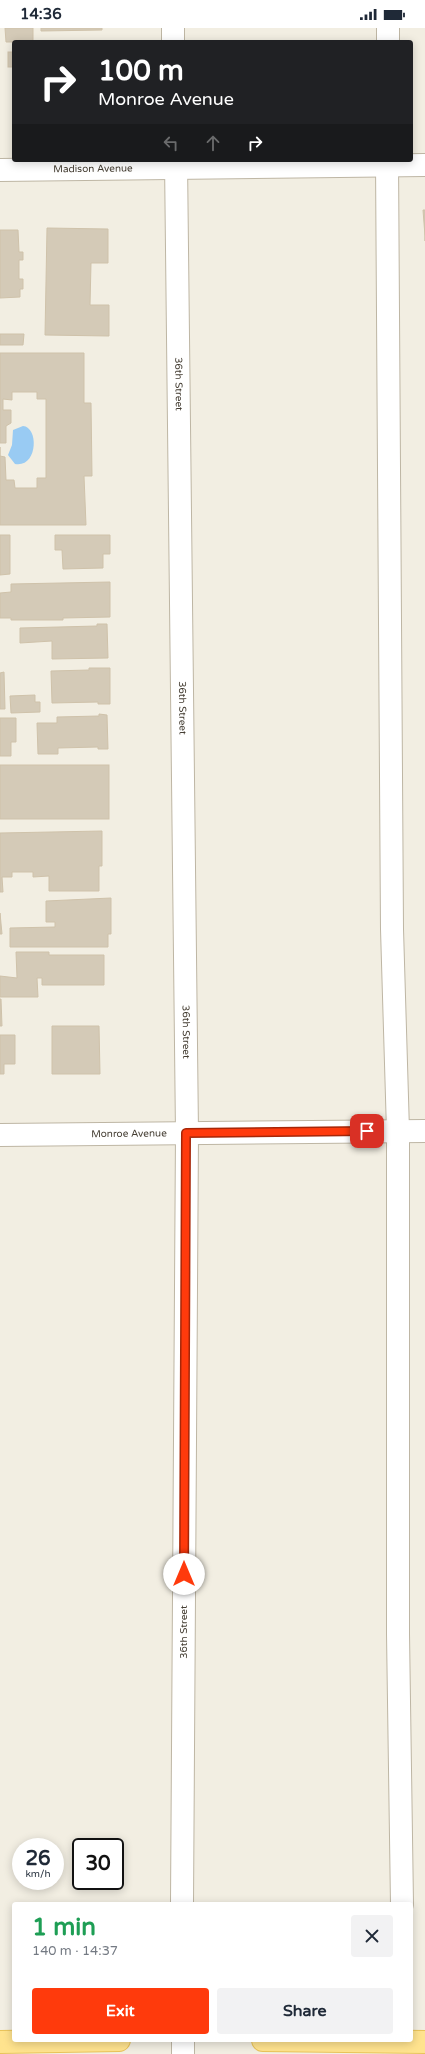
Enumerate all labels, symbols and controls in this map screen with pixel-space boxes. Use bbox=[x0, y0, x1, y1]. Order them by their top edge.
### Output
text: 14:36 bbox=[20, 5, 62, 23]
text: 100 m bbox=[98, 54, 184, 88]
icon: right bbox=[32, 56, 84, 108]
text: Monroe Avenue bbox=[98, 88, 234, 110]
icon: left bbox=[160, 132, 182, 154]
icon: ahead bbox=[202, 132, 224, 154]
icon: right bbox=[244, 132, 266, 154]
street label: Madison Avenue bbox=[53, 162, 133, 175]
street label: 36th Street bbox=[172, 357, 185, 411]
street label: 36th Street bbox=[176, 681, 189, 735]
street label: 36th Street bbox=[180, 1005, 192, 1059]
pin bbox=[350, 1114, 384, 1148]
icon: arrive bbox=[356, 1120, 378, 1142]
street label: Monroe Avenue bbox=[91, 1127, 167, 1140]
position arrow bbox=[163, 1553, 205, 1595]
street label: 36th Street bbox=[178, 1605, 190, 1659]
speed limit sign: 30 bbox=[72, 1838, 124, 1890]
text: 26 bbox=[25, 1847, 51, 1871]
text: km/h bbox=[25, 1868, 51, 1880]
text: 1 min bbox=[32, 1913, 96, 1942]
button: close bbox=[351, 1915, 393, 1957]
text: 140 m · 14:37 bbox=[32, 1943, 118, 1959]
button: Exit bbox=[32, 1988, 209, 2034]
button: Share bbox=[217, 1988, 393, 2034]

